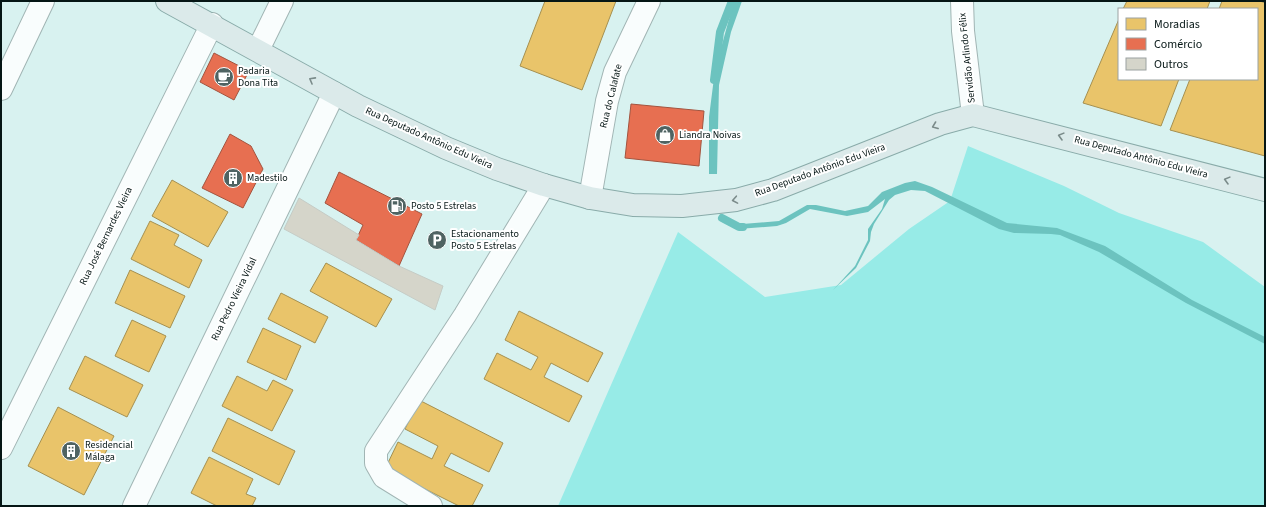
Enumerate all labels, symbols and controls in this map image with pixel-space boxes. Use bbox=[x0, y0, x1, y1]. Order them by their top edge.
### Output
legend bbox=[1118, 8, 1258, 80]
street label: Servidão Arlindo Félix bbox=[955, 12, 979, 104]
text: Moradias bbox=[1154, 16, 1200, 33]
text: Comércio bbox=[1154, 36, 1202, 53]
text: Outros bbox=[1154, 56, 1188, 73]
street label: Rua do Calafate bbox=[596, 63, 626, 129]
place label: Padaria Dona Tita bbox=[238, 64, 278, 90]
cafe icon: Padaria Dona Tita bbox=[213, 66, 235, 88]
one-way arrow bbox=[309, 77, 316, 85]
street label: Rua Deputado Antônio Edu Vieira bbox=[363, 104, 495, 172]
one-way arrow bbox=[932, 122, 939, 130]
shop icon: Liandra Noivas bbox=[654, 124, 676, 146]
place label: Liandra Noivas bbox=[679, 128, 741, 142]
street label: Rua Deputado Antônio Edu Vieira bbox=[1073, 132, 1209, 182]
one-way arrow bbox=[1058, 133, 1064, 141]
street label: Rua Deputado Antônio Edu Vieira bbox=[753, 140, 887, 200]
building icon: Madestilo bbox=[222, 167, 244, 189]
place label: Madestilo bbox=[247, 171, 288, 185]
one-way arrow bbox=[1224, 176, 1231, 185]
street label: Rua José Bernardes Vieira bbox=[76, 185, 136, 287]
fuel station icon: Posto 5 Estrelas bbox=[386, 195, 408, 217]
one-way arrow bbox=[731, 195, 738, 203]
place label: Posto 5 Estrelas bbox=[411, 199, 476, 213]
place label: Estacionamento Posto 5 Estrelas bbox=[451, 227, 519, 253]
parking icon: Estacionamento Posto 5 Estrelas bbox=[426, 229, 448, 251]
street label: Rua Pedro Vieira Vidal bbox=[208, 255, 260, 343]
place label: Residencial Málaga bbox=[85, 438, 133, 464]
building icon: Residencial Málaga bbox=[60, 440, 82, 462]

